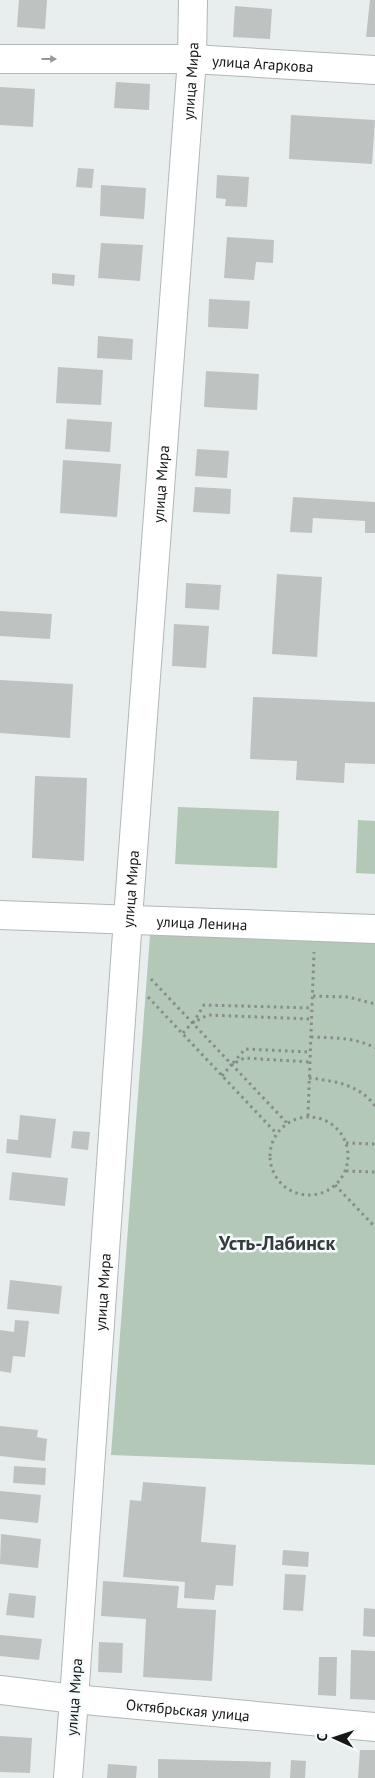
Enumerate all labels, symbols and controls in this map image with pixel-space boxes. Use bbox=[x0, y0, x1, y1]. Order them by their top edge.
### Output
street label: улица Мира bbox=[178, 42, 202, 121]
street label: улица Агаркова bbox=[212, 51, 314, 76]
one-way arrow bbox=[41, 55, 57, 63]
street label: улица Мира bbox=[148, 445, 173, 524]
street label: улица Мира bbox=[118, 849, 143, 928]
street label: улица Ленина bbox=[156, 911, 248, 934]
district label: Усть-Лабинск bbox=[218, 1230, 336, 1256]
street label: улица Мира bbox=[90, 1252, 114, 1331]
street label: улица Мира bbox=[62, 1658, 86, 1736]
street label: Октябрьская улица bbox=[125, 1694, 251, 1725]
north arrow bbox=[310, 1713, 360, 1763]
text: С bbox=[313, 1733, 331, 1742]

